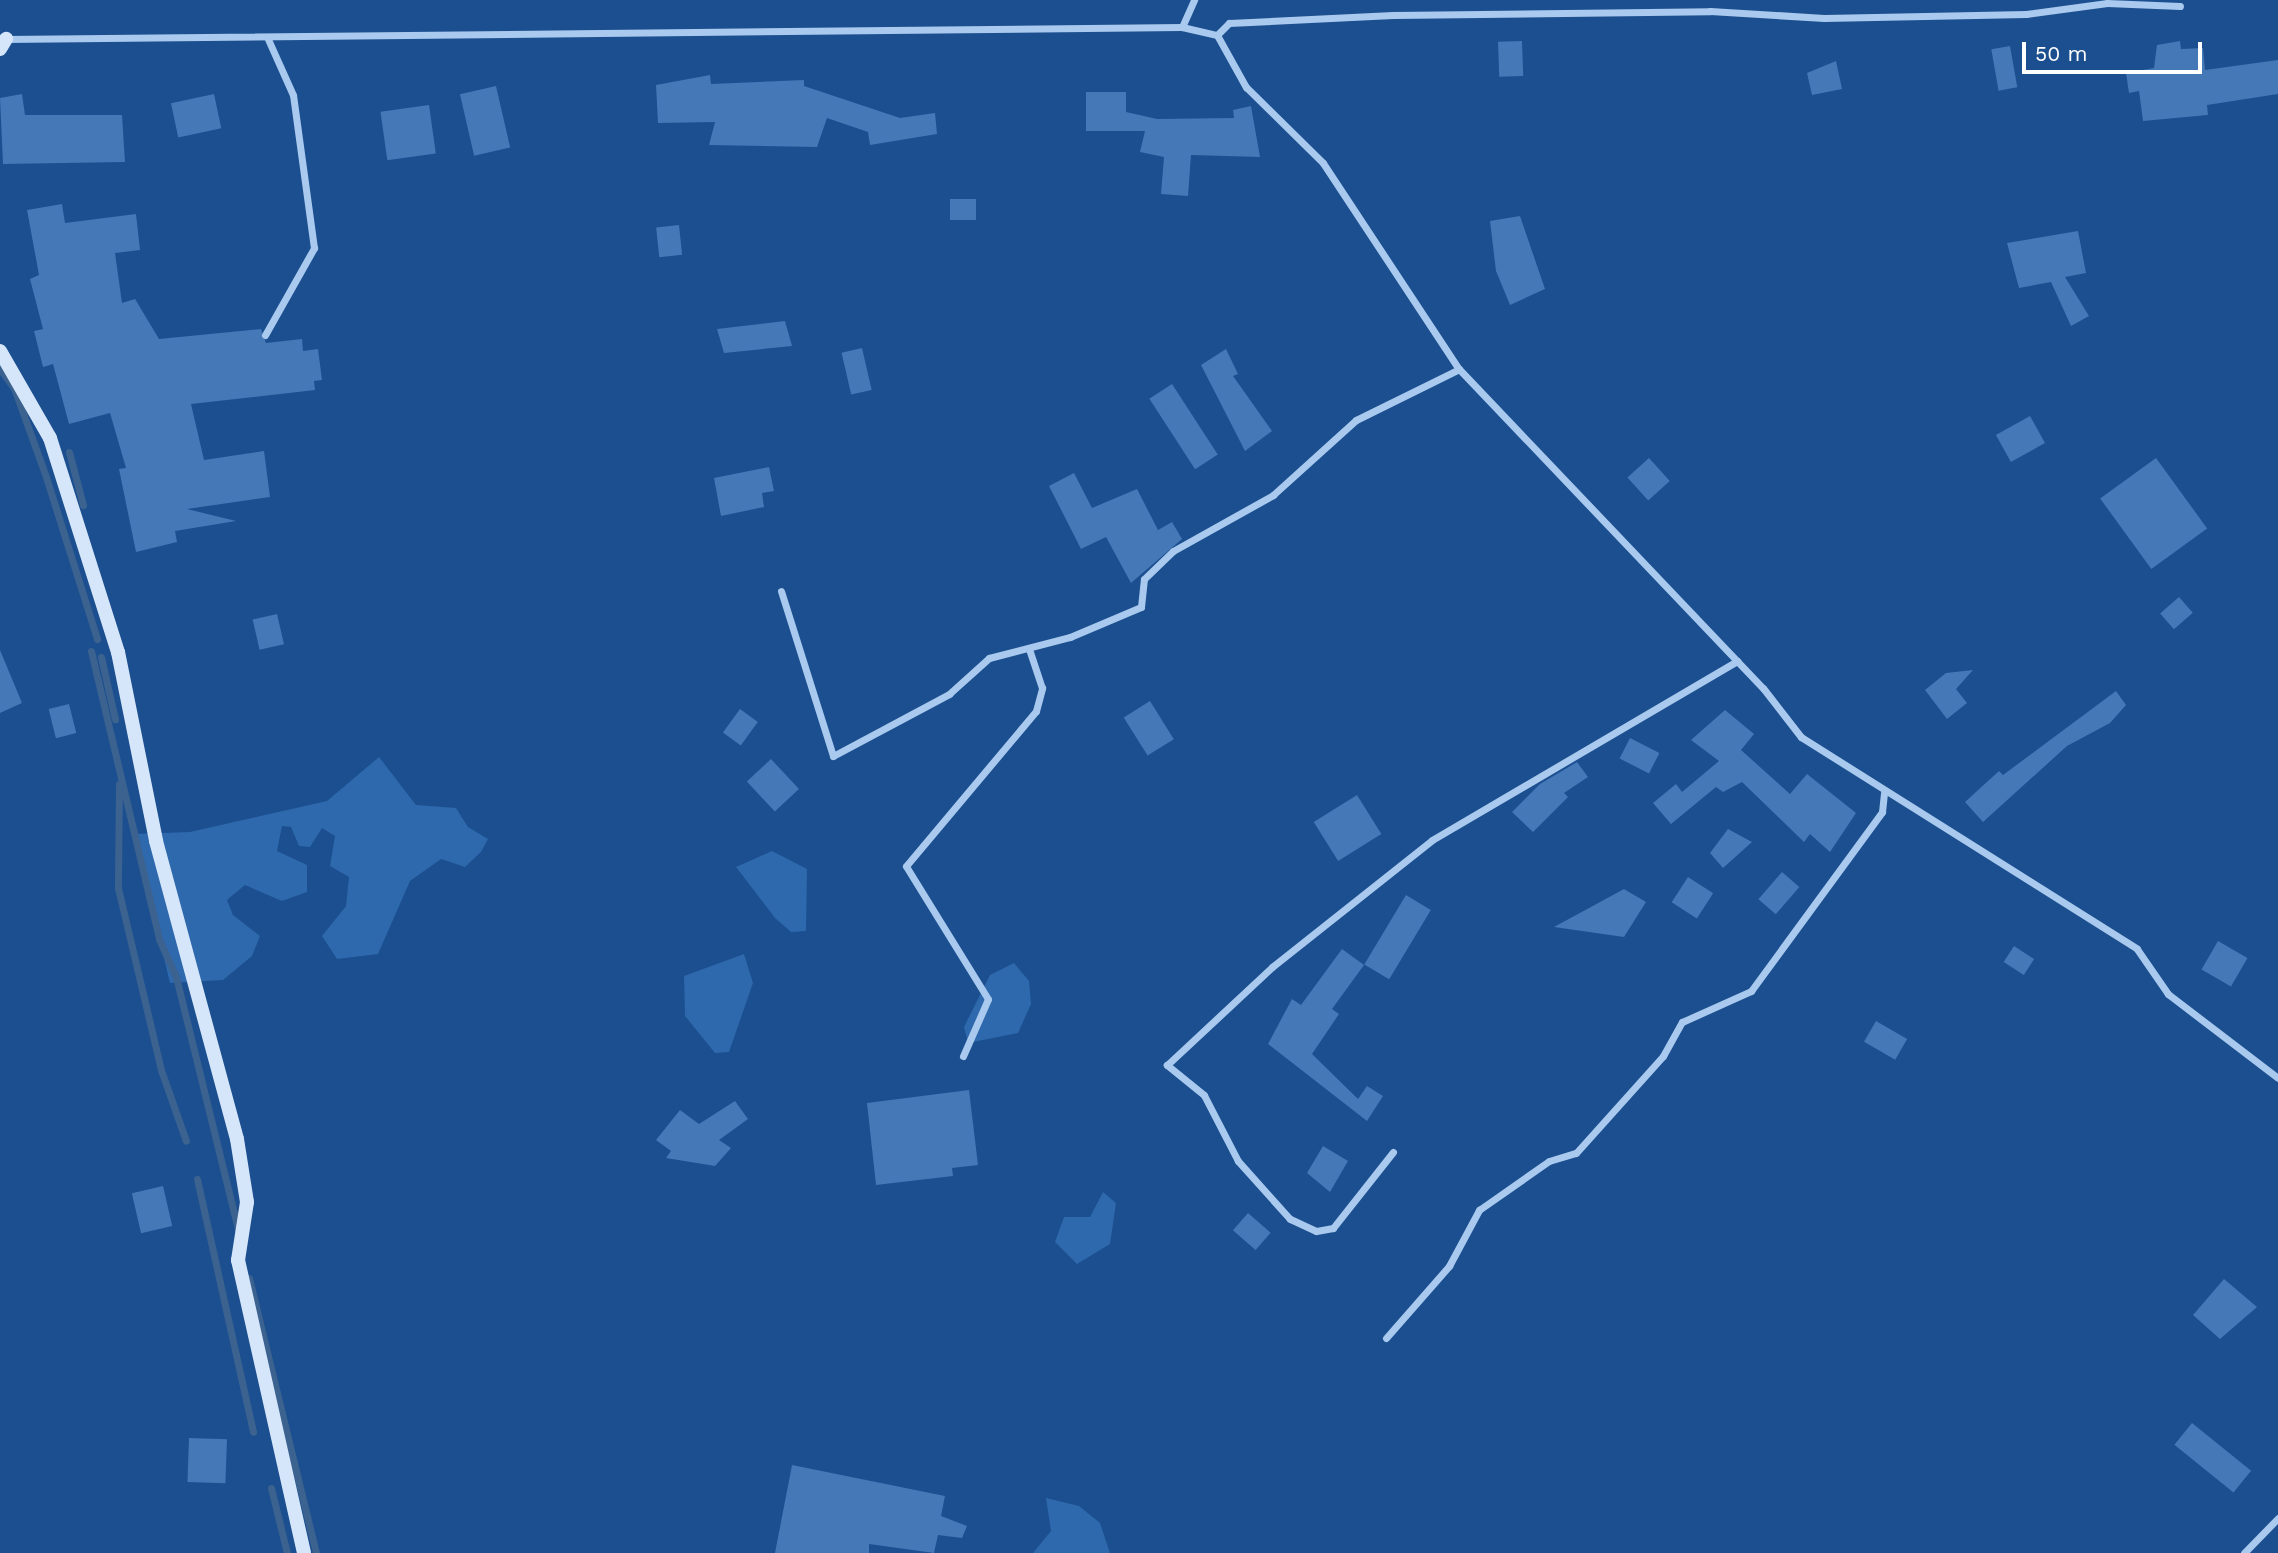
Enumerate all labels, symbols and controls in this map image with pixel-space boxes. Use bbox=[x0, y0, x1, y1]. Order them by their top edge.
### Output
scale bar bbox=[2026, 28, 2206, 72]
text: 50 m bbox=[2035, 41, 2087, 66]

